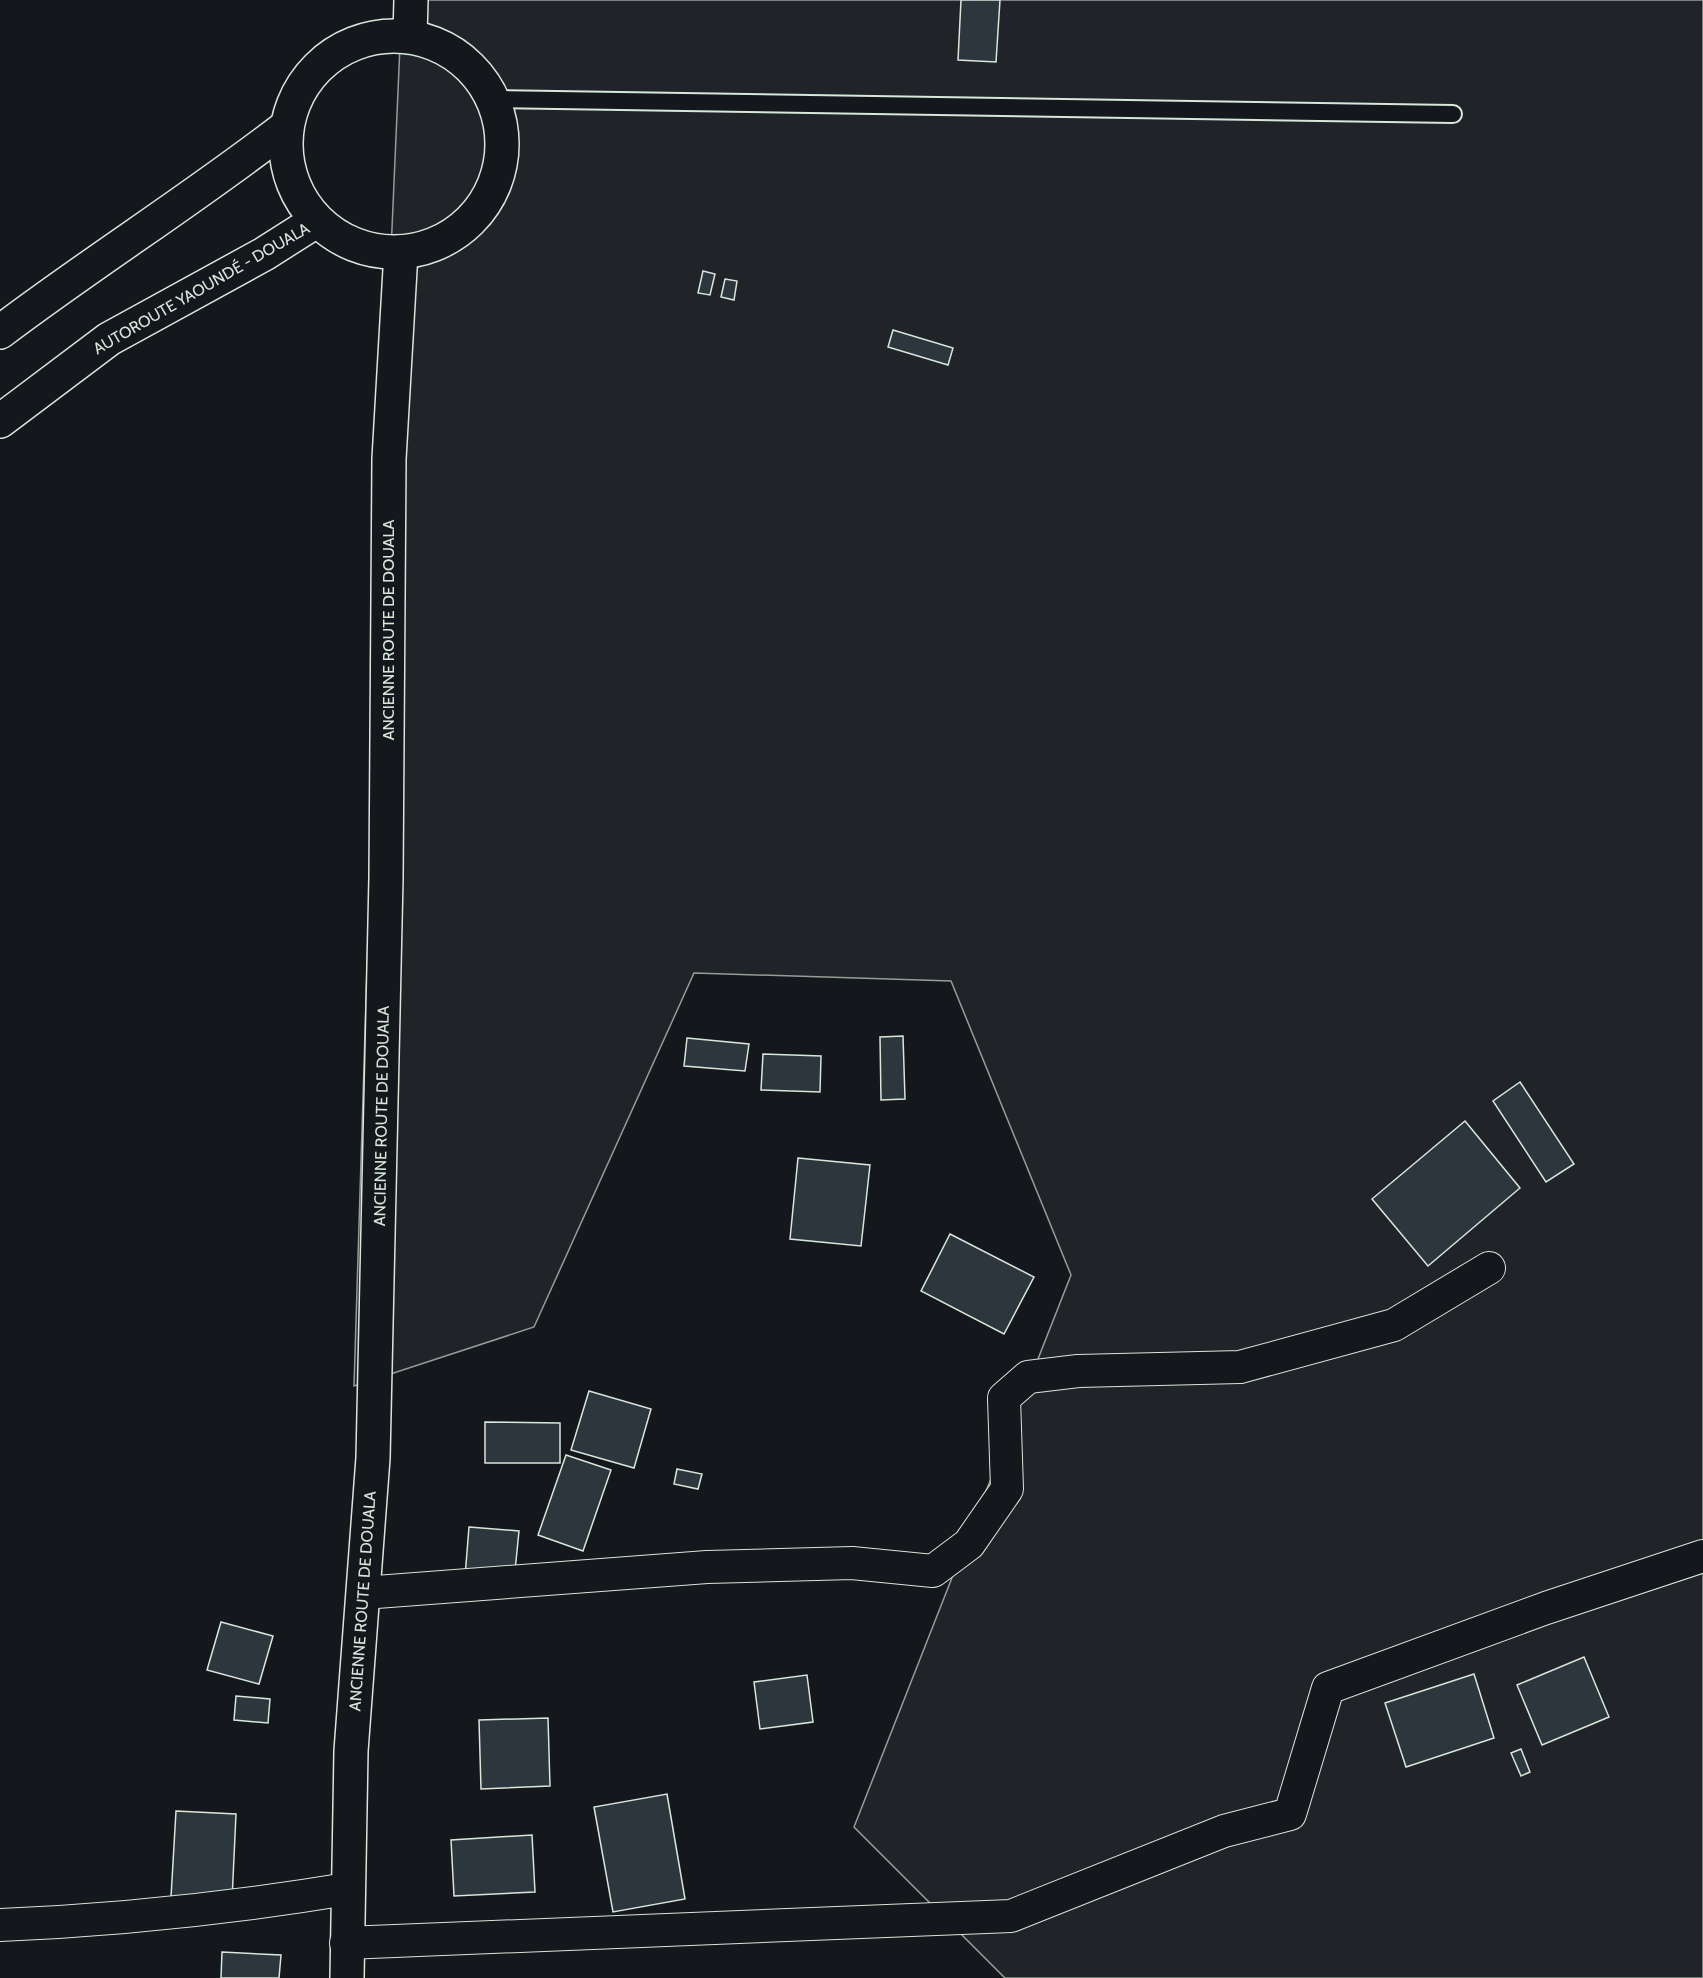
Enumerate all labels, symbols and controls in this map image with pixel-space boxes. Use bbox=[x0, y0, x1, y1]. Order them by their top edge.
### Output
street label: AUTOROUTE YAOUNDÉ - DOUALA bbox=[90, 218, 313, 358]
street label: ANCIENNE ROUTE DE DOUALA bbox=[379, 520, 398, 740]
street label: ANCIENNE ROUTE DE DOUALA bbox=[370, 1005, 393, 1226]
street label: ANCIENNE ROUTE DE DOUALA bbox=[345, 1490, 380, 1712]

